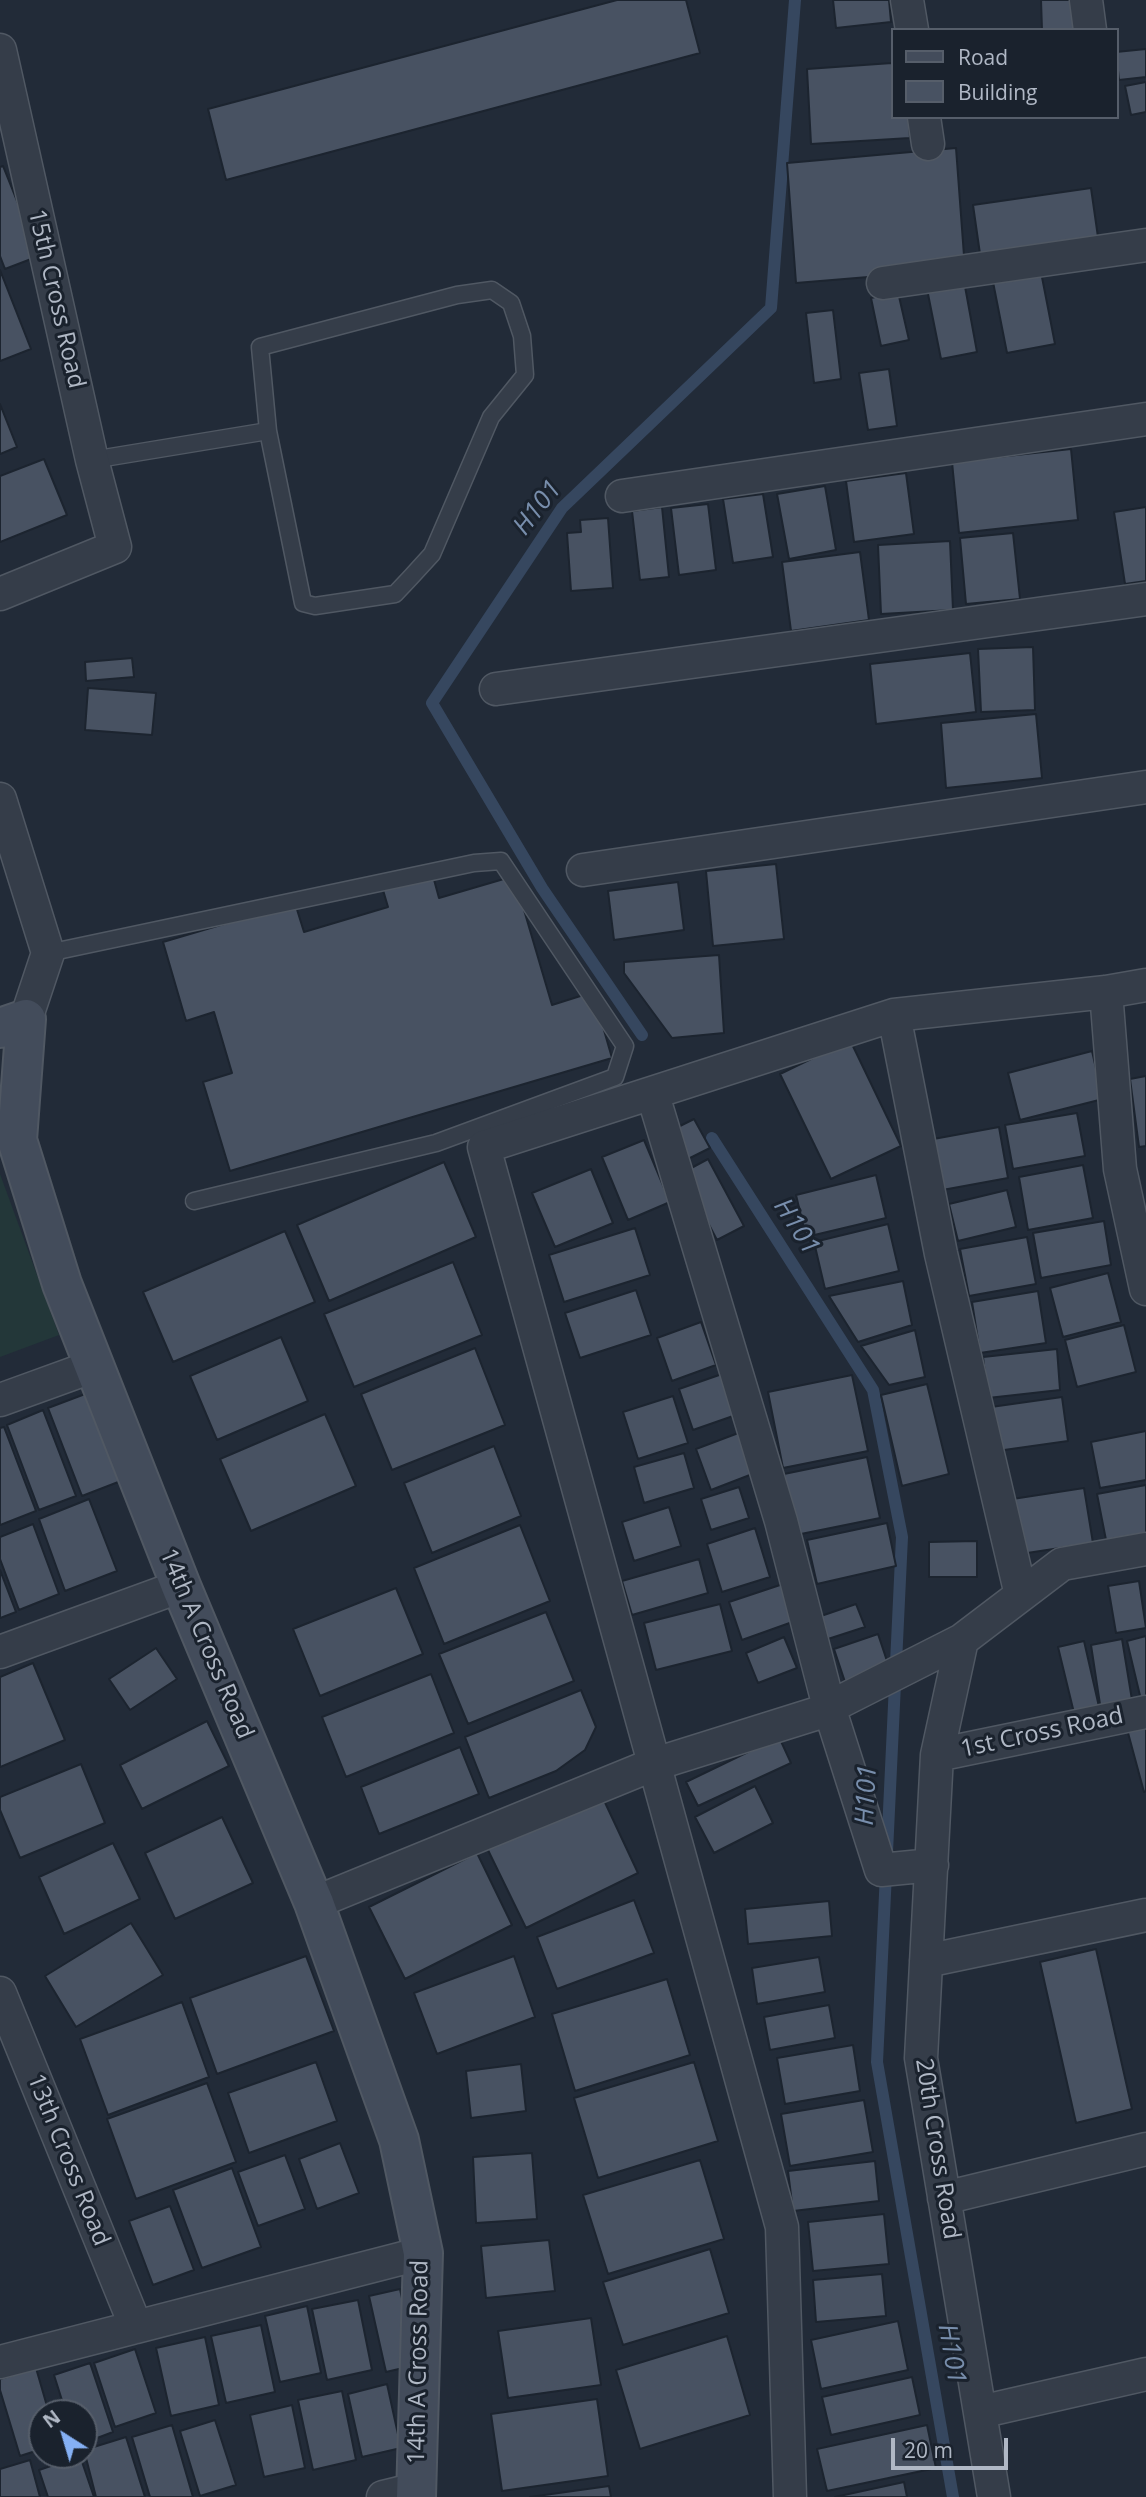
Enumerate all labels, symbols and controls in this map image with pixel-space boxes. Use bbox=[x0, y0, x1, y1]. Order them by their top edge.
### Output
legend bbox=[890, 28, 1118, 119]
text: Road bbox=[958, 43, 1008, 71]
text: Building bbox=[958, 78, 1037, 106]
street label: 15th Cross Road bbox=[21, 207, 91, 391]
water label: H101 bbox=[507, 475, 569, 541]
water label: H101 bbox=[766, 1193, 826, 1261]
street label: 14th A Cross Road bbox=[153, 1544, 259, 1744]
street label: 1st Cross Road bbox=[958, 1702, 1126, 1764]
water label: H101 bbox=[850, 1764, 884, 1826]
street label: 20th Cross Road bbox=[908, 2057, 966, 2241]
street label: 13th Cross Road bbox=[20, 2070, 116, 2250]
street label: 14th A Cross Road bbox=[403, 2260, 435, 2464]
water label: H101 bbox=[930, 2321, 972, 2387]
north arrow bbox=[28, 2399, 98, 2469]
text: N bbox=[38, 2404, 66, 2434]
scale bar bbox=[894, 2424, 1011, 2468]
text: 20 m bbox=[904, 2436, 953, 2464]

